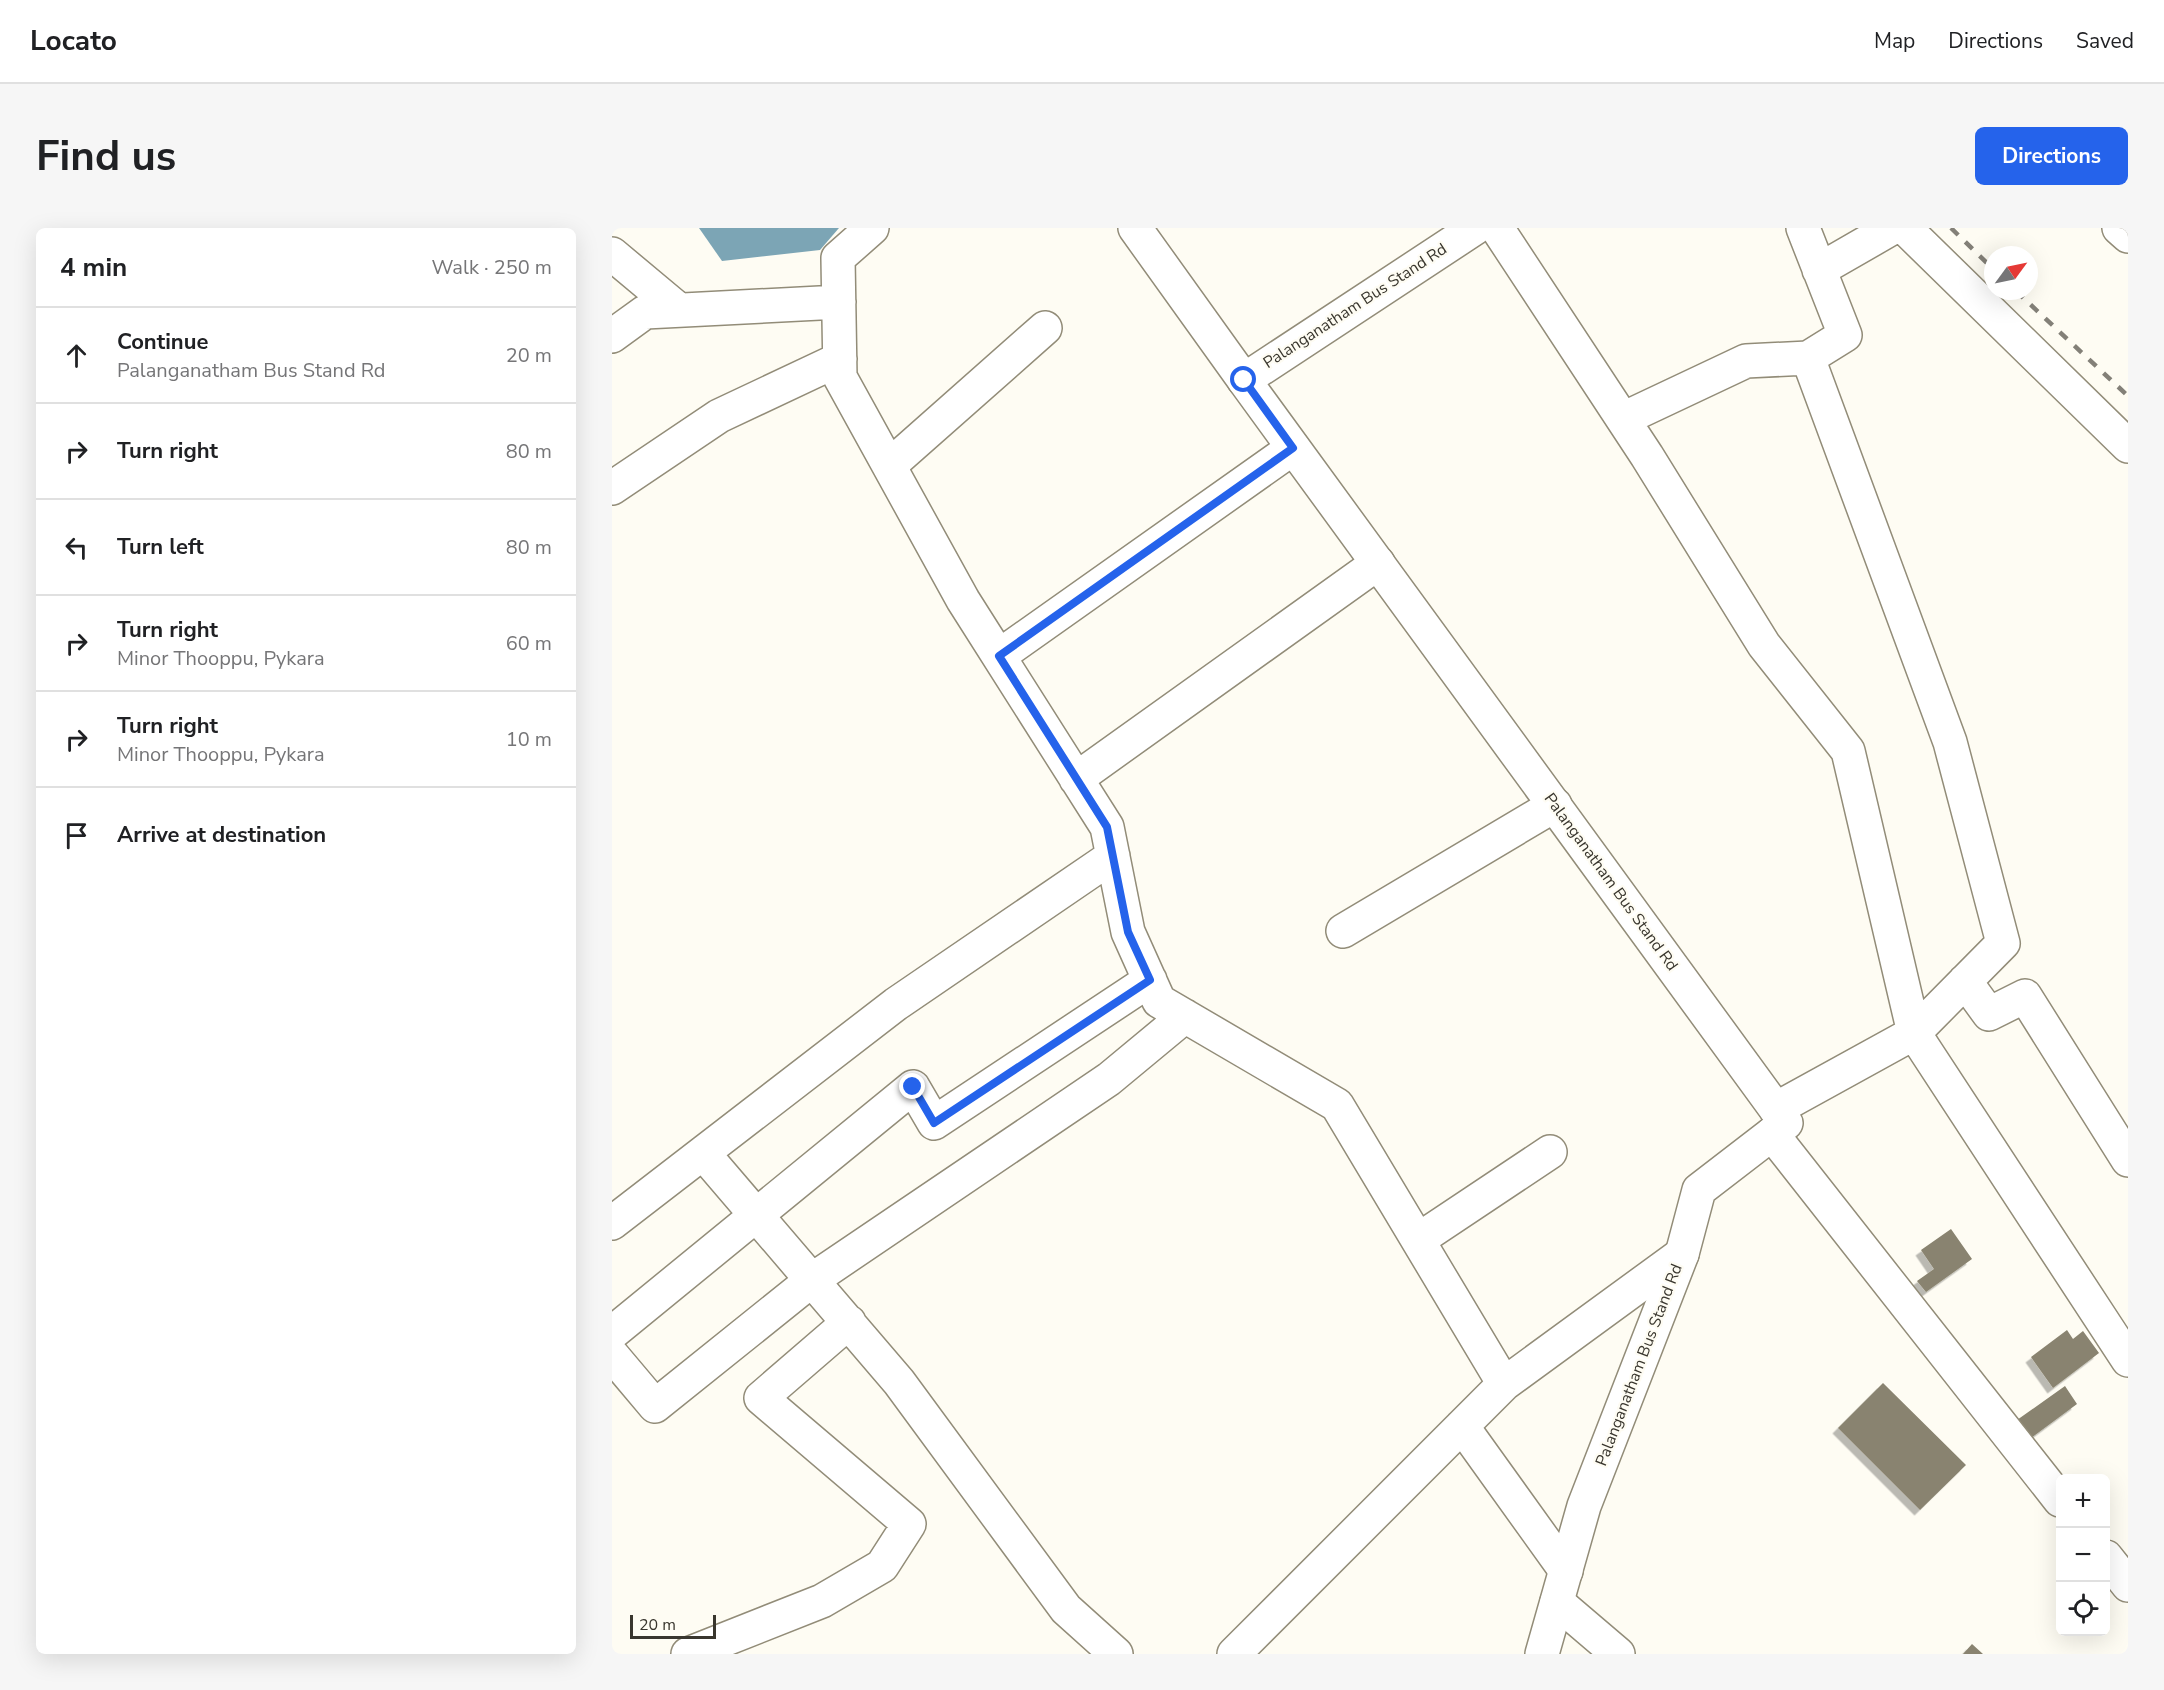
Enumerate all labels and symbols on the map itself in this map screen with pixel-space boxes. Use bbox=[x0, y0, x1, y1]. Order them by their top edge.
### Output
street label: Palanganatham Bus Stand Rd bbox=[1259, 238, 1451, 374]
north arrow bbox=[1984, 246, 2038, 300]
route start bbox=[1230, 366, 1256, 392]
street label: Palanganatham Bus Stand Rd bbox=[1539, 789, 1683, 975]
route end bbox=[899, 1073, 925, 1099]
street label: Palanganatham Bus Stand Rd bbox=[1590, 1261, 1688, 1469]
scale bar bbox=[630, 1612, 716, 1640]

